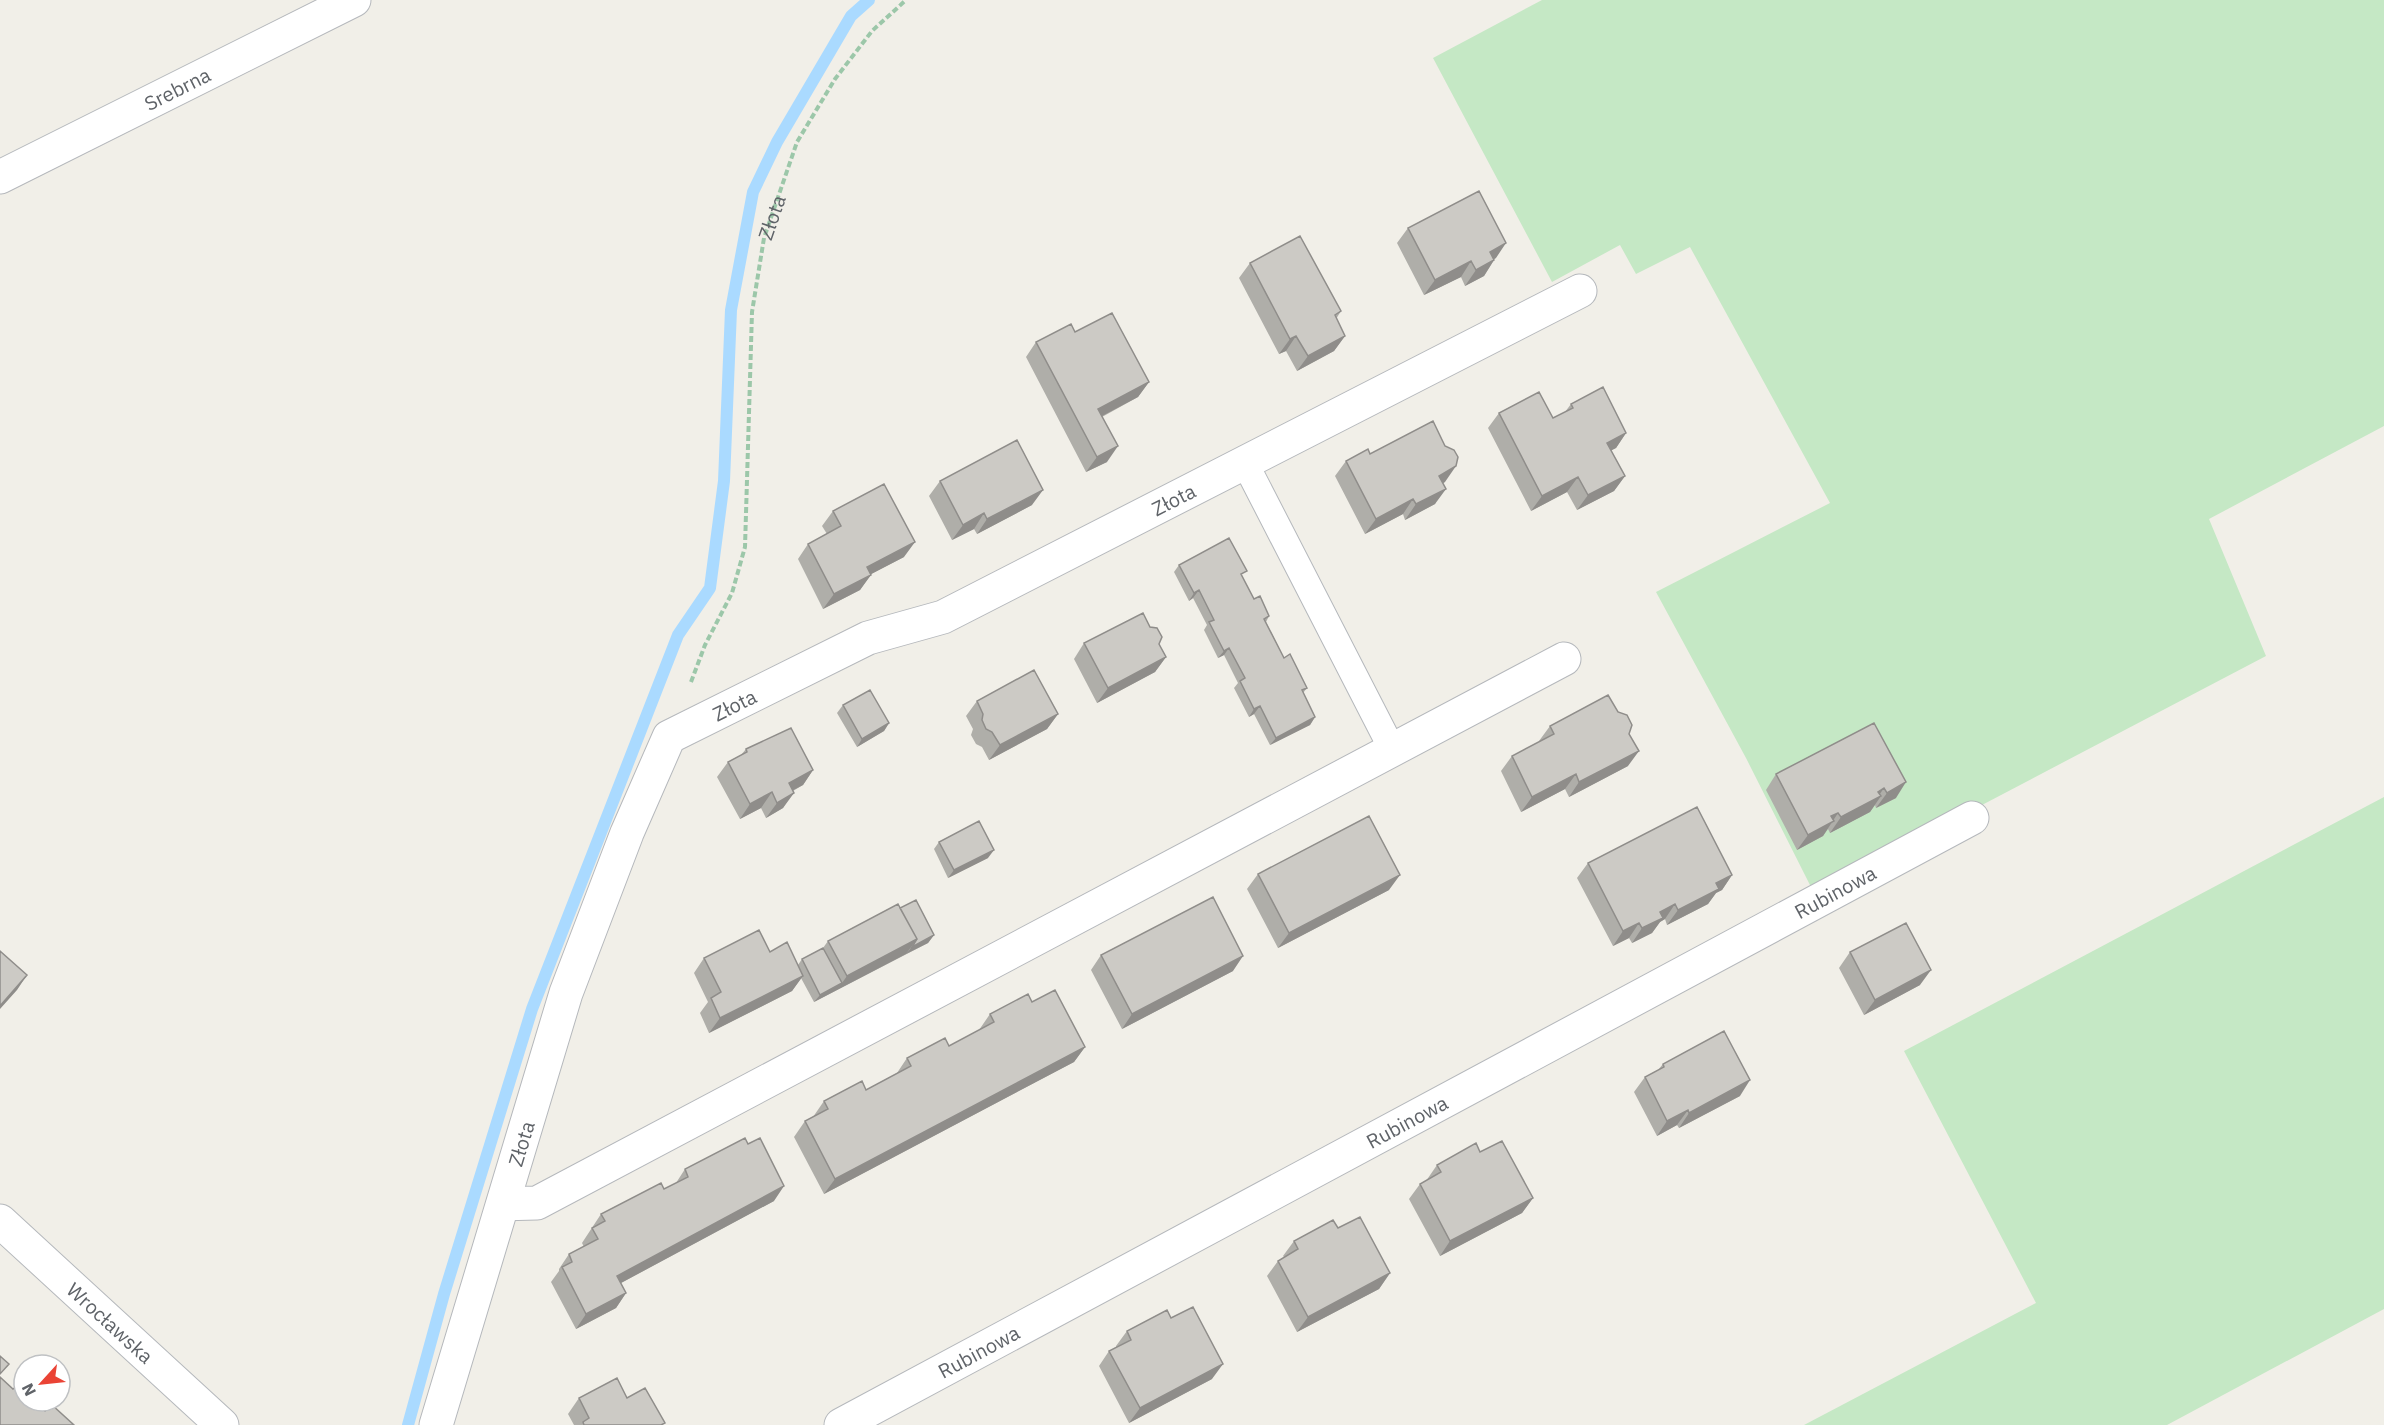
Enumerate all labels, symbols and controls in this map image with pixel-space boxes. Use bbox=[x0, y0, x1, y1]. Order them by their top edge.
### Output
street label: Srebrna bbox=[139, 60, 215, 116]
street label: Złota bbox=[751, 191, 792, 243]
street label: Złota bbox=[1147, 476, 1200, 522]
street label: Złota bbox=[708, 682, 761, 727]
street label: Rubinowa bbox=[1789, 858, 1881, 925]
street label: Rubinowa bbox=[1361, 1088, 1453, 1154]
street label: Złota bbox=[501, 1117, 540, 1169]
street label: Wrocławska bbox=[61, 1276, 160, 1369]
street label: Rubinowa bbox=[933, 1318, 1024, 1384]
north arrow bbox=[12, 1353, 72, 1413]
text: N bbox=[17, 1380, 40, 1400]

